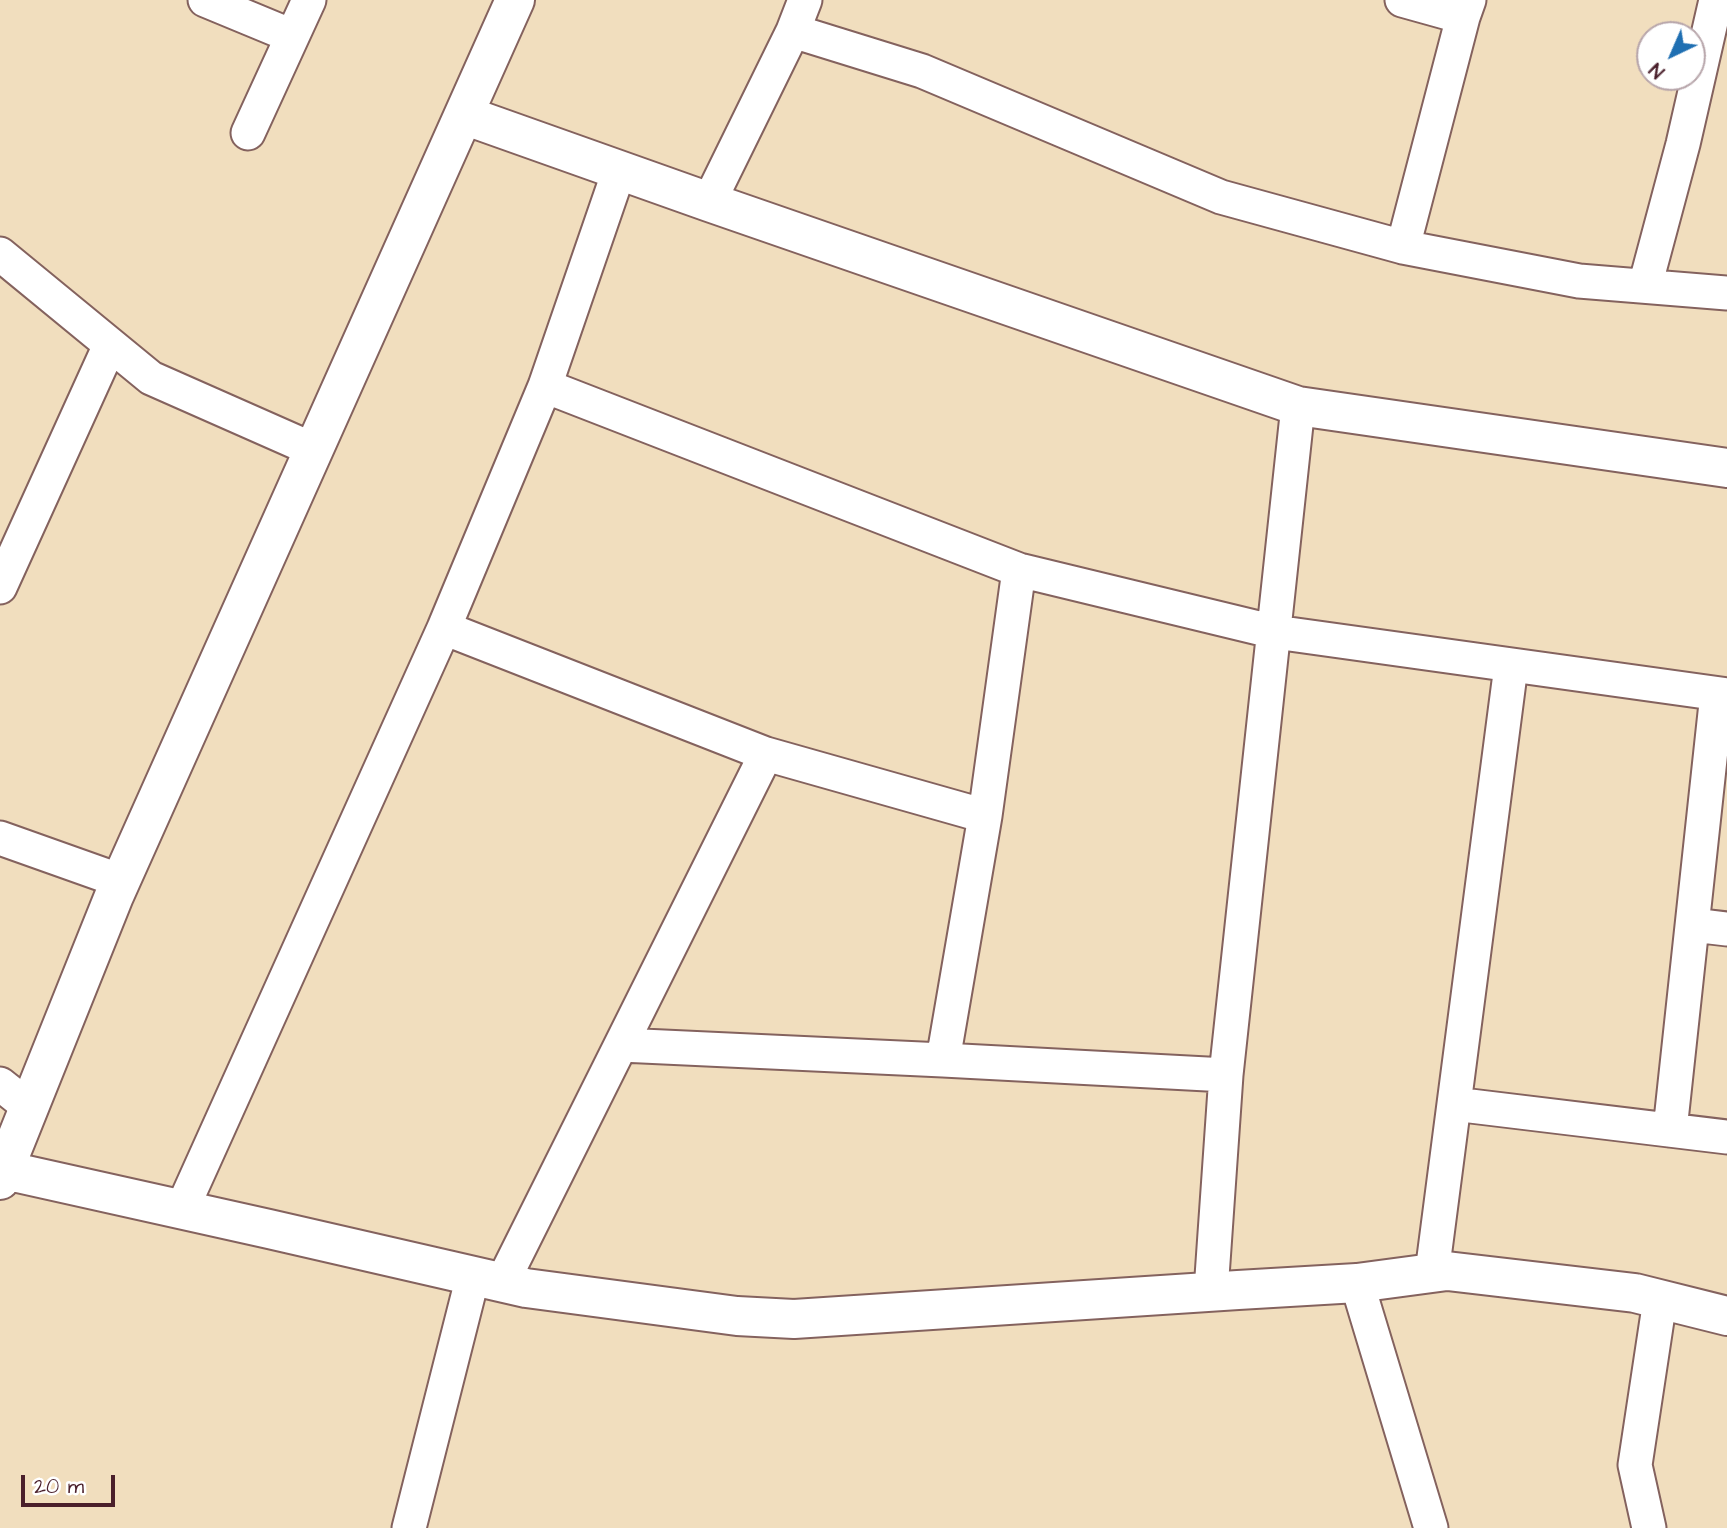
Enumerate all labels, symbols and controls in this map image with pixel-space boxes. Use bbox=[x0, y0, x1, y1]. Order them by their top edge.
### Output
north arrow bbox=[1636, 21, 1706, 91]
text: N bbox=[1644, 56, 1671, 84]
scale bar bbox=[24, 1462, 119, 1506]
text: 20 m bbox=[34, 1472, 84, 1501]

